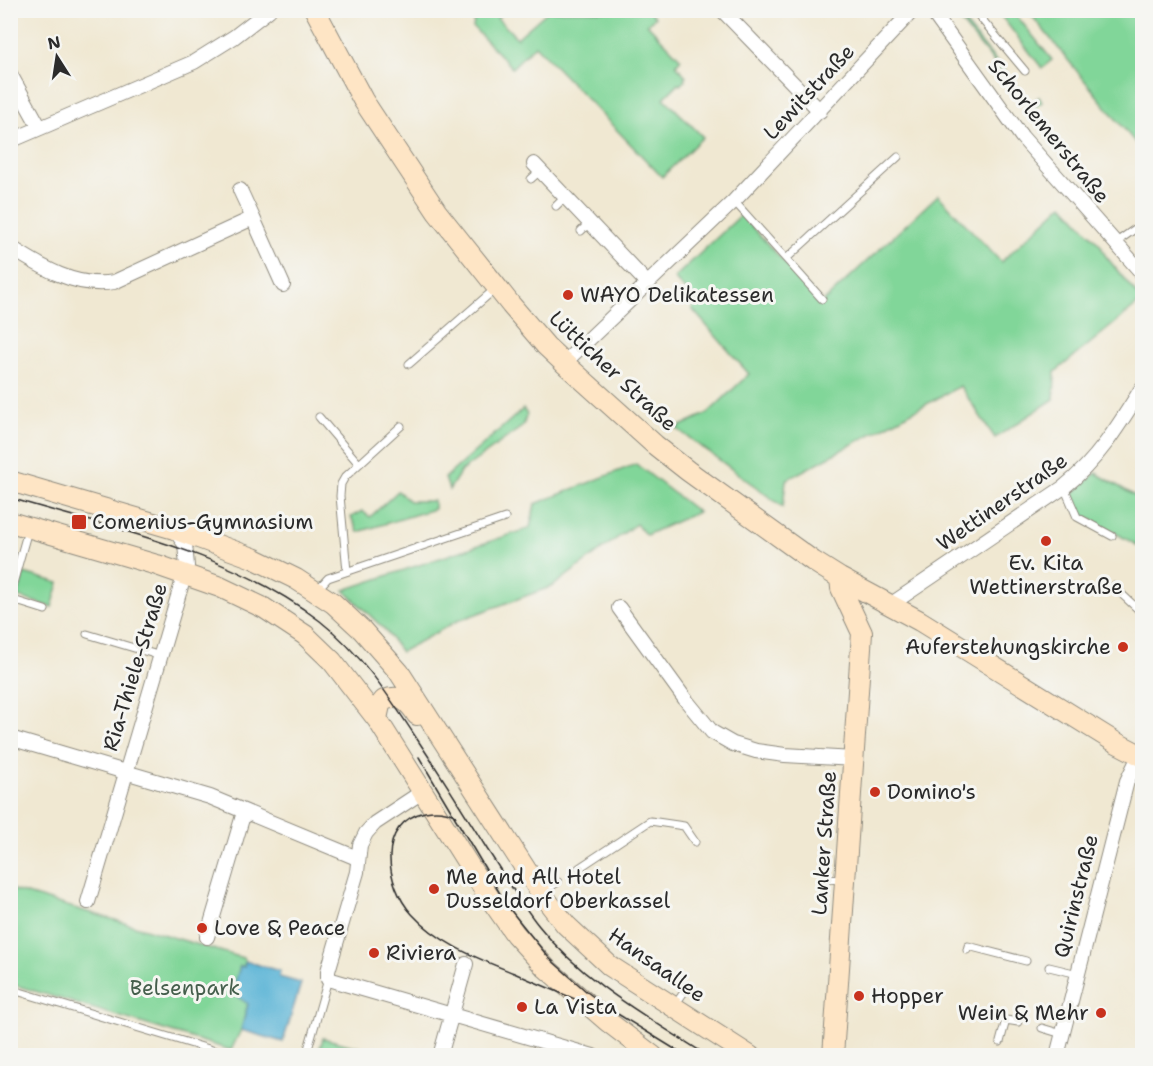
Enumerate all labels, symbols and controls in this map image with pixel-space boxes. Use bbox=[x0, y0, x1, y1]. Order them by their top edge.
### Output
north arrow bbox=[27, 27, 87, 87]
text: N bbox=[46, 31, 62, 54]
street label: Lewitstraße bbox=[757, 38, 861, 146]
street label: Schorlemerstraße bbox=[982, 53, 1116, 209]
place label: WAYO Delikatessen bbox=[580, 281, 774, 309]
marker: WAYO Delikatessen bbox=[561, 288, 575, 302]
street label: Lütticher Straße bbox=[543, 304, 683, 438]
street label: Wettinerstraße bbox=[931, 446, 1073, 558]
place label: Comenius-Gymnasium bbox=[92, 508, 313, 536]
marker: Comenius-Gymnasium bbox=[70, 513, 88, 531]
marker: Ev. Kita Wettinerstraße bbox=[1039, 534, 1053, 548]
place label: Ev. Kita Wettinerstraße bbox=[969, 549, 1123, 601]
street label: Ria-Thiele-Straße bbox=[96, 579, 174, 755]
place label: Auferstehungskirche bbox=[905, 633, 1111, 661]
marker: Auferstehungskirche bbox=[1116, 640, 1130, 654]
street label: Lanker Straße bbox=[805, 770, 843, 916]
place label: Domino's bbox=[887, 778, 976, 806]
marker: Domino's bbox=[868, 785, 882, 799]
street label: Quirinstraße bbox=[1047, 831, 1105, 961]
place label: Me and All Hotel Dusseldorf Oberkassel bbox=[446, 863, 671, 915]
marker: Me and All Hotel Dusseldorf Oberkassel bbox=[427, 882, 441, 896]
place label: Love & Peace bbox=[214, 914, 346, 942]
marker: Love & Peace bbox=[195, 921, 209, 935]
street label: Hansaallee bbox=[603, 921, 711, 1009]
place label: Riviera bbox=[386, 939, 456, 967]
marker: Riviera bbox=[367, 946, 381, 960]
park label: Belsenpark bbox=[130, 974, 240, 1002]
place label: Hopper bbox=[871, 982, 944, 1010]
marker: Hopper bbox=[852, 989, 866, 1003]
place label: La Vista bbox=[534, 993, 617, 1021]
place label: Wein & Mehr bbox=[958, 999, 1089, 1027]
marker: La Vista bbox=[515, 1000, 529, 1014]
marker: Wein & Mehr bbox=[1094, 1006, 1108, 1020]

